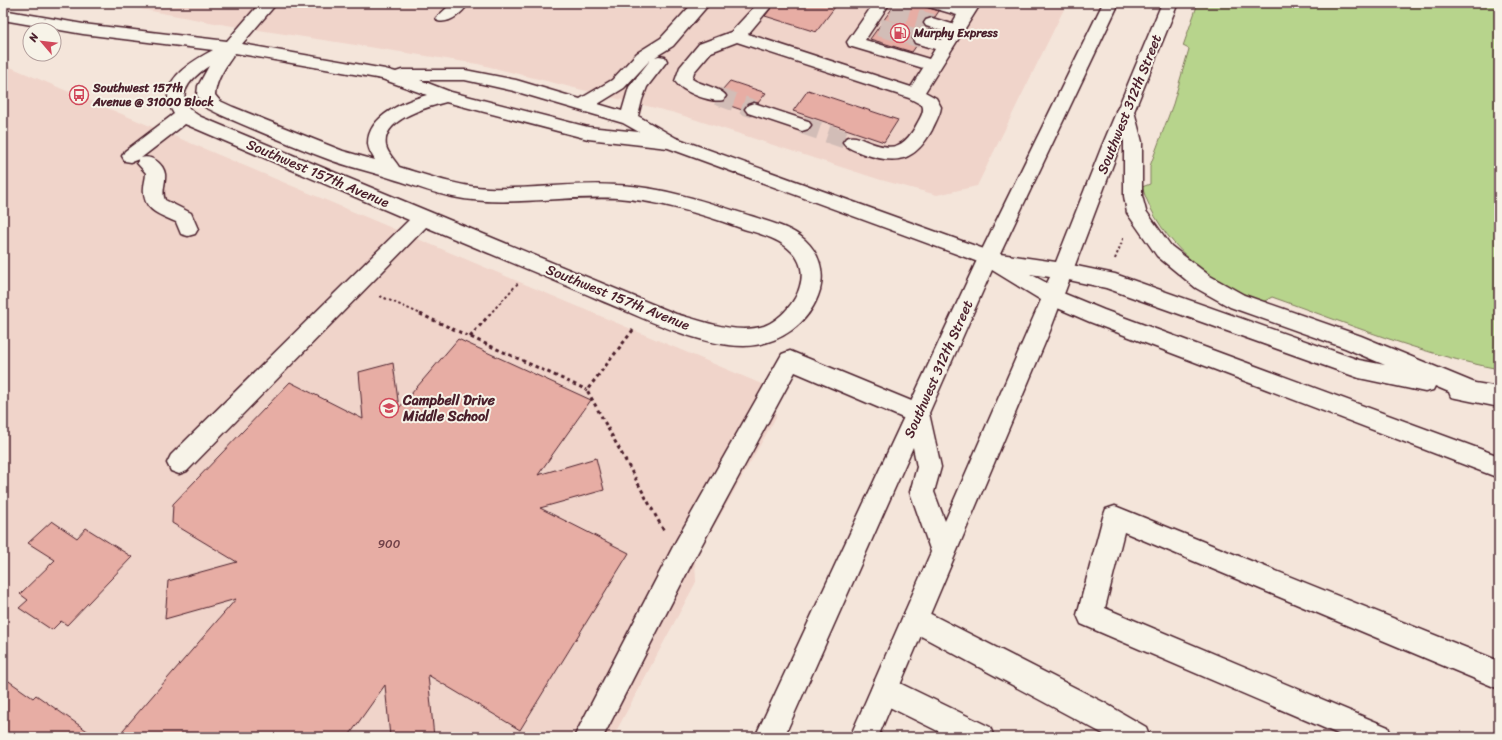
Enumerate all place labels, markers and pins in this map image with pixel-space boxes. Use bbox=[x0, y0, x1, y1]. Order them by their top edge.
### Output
fuel station icon: Murphy Express bbox=[889, 22, 911, 44]
place label: Murphy Express bbox=[913, 22, 999, 44]
place label: Southwest 157th Avenue @ 31000 Block bbox=[92, 77, 214, 113]
bus stop icon: Southwest 157th Avenue @ 31000 Block bbox=[68, 84, 90, 106]
place label: Campbell Drive Middle School bbox=[402, 388, 496, 429]
school or university icon: Campbell Drive Middle School bbox=[378, 397, 400, 419]

